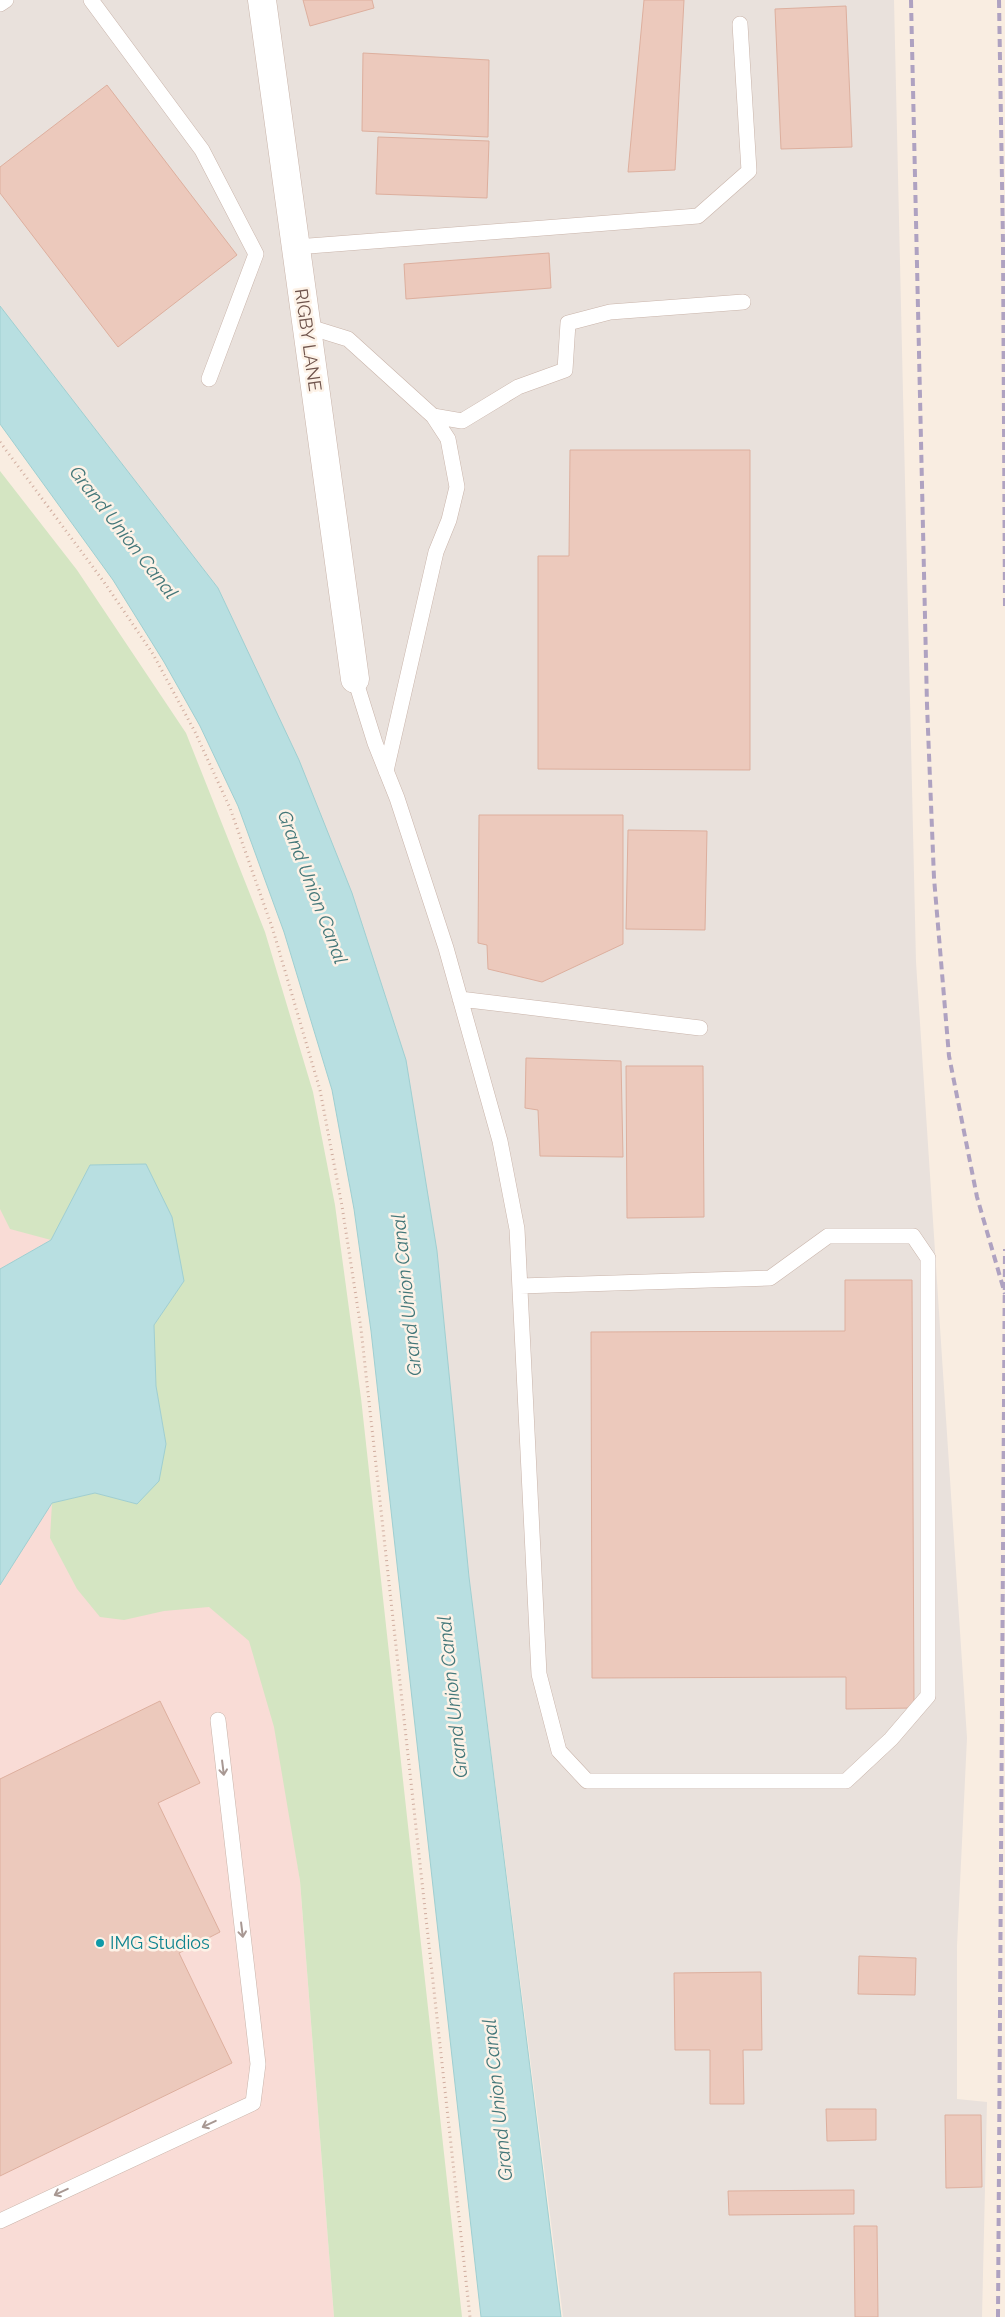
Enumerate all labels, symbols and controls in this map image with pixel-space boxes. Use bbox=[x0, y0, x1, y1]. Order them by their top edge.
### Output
street label: RIGBY LANE bbox=[291, 287, 326, 393]
water label: Grand Union Canal bbox=[65, 461, 183, 603]
water label: Grand Union Canal bbox=[274, 807, 352, 967]
water label: Grand Union Canal bbox=[387, 1213, 425, 1377]
water label: Grand Union Canal bbox=[433, 1615, 471, 1779]
one-way arrow bbox=[218, 1760, 228, 1776]
one-way arrow bbox=[237, 1921, 247, 1937]
place label: IMG Studios bbox=[110, 1932, 210, 1953]
marker: IMG Studios bbox=[94, 1937, 106, 1949]
water label: Grand Union Canal bbox=[478, 2018, 516, 2182]
one-way arrow bbox=[202, 2119, 217, 2129]
one-way arrow bbox=[54, 2188, 69, 2198]

